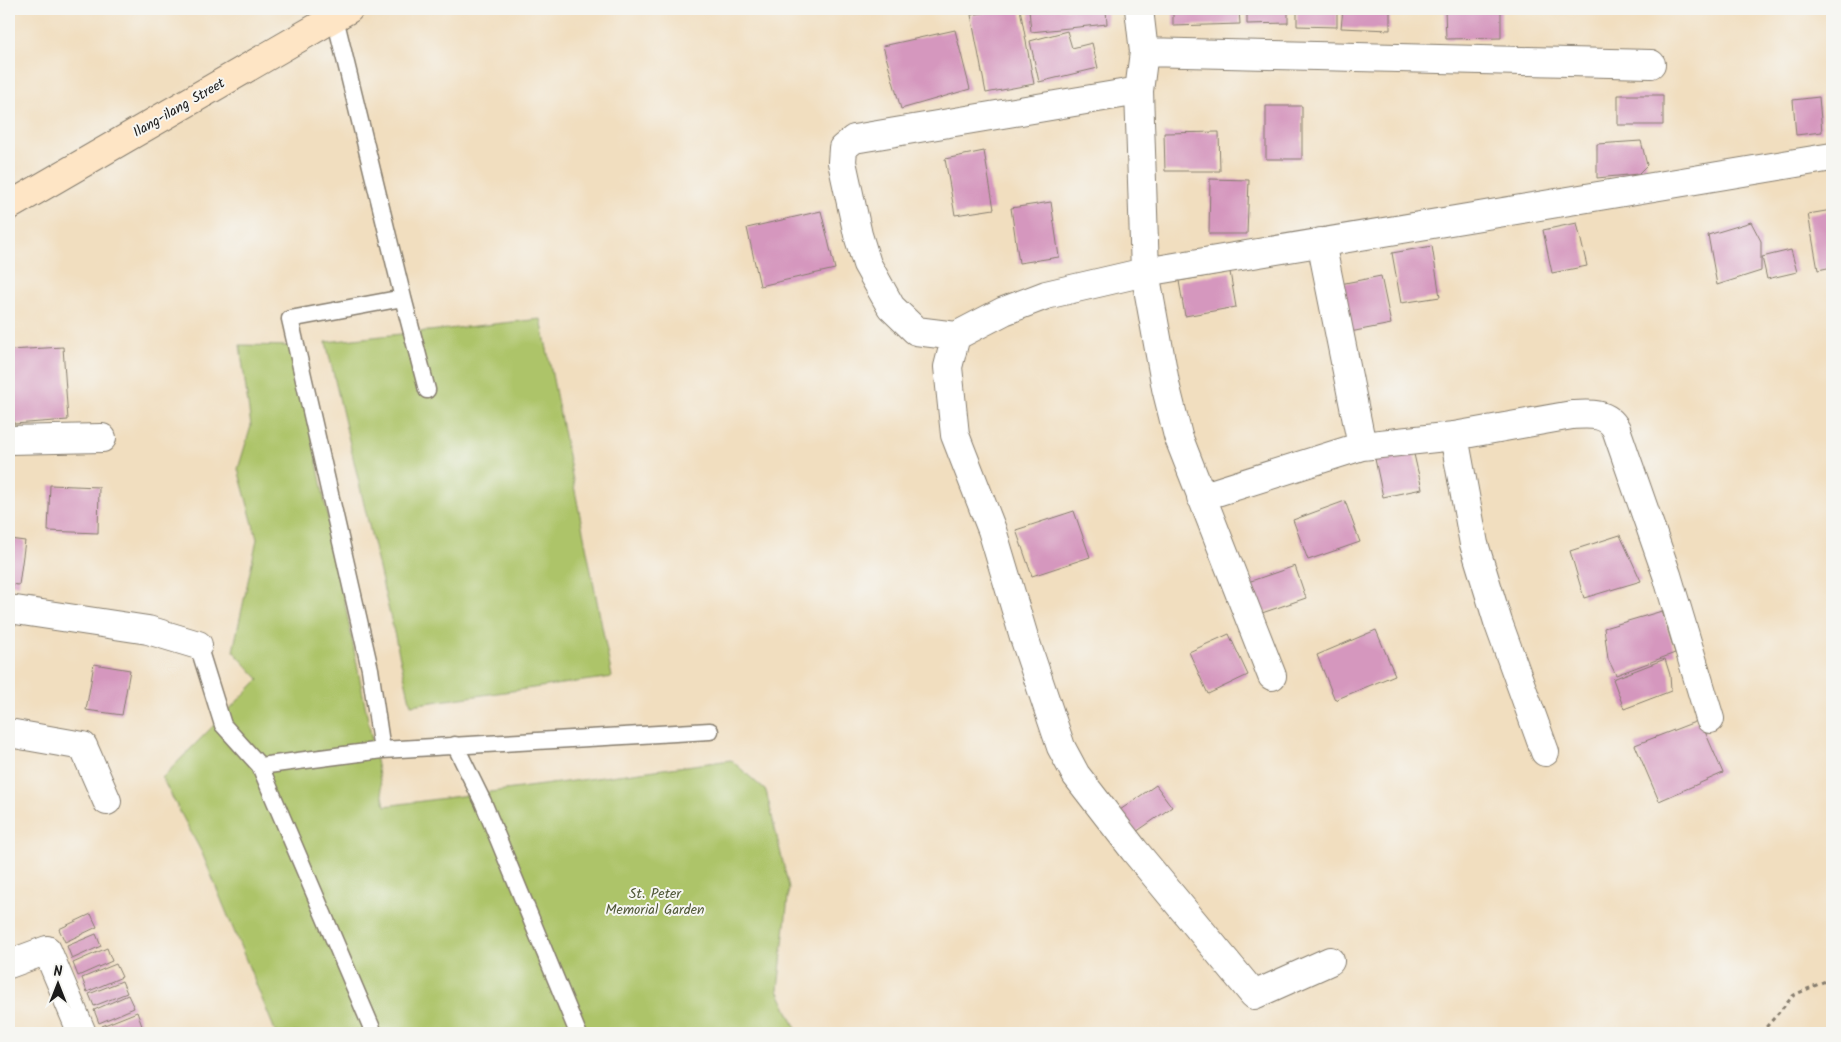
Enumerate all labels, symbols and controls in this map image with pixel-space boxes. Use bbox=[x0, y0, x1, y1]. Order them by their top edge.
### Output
street label: Ilang-ilang Street bbox=[129, 72, 230, 143]
park label: St. Peter Memorial Garden bbox=[606, 883, 704, 921]
north arrow bbox=[32, 960, 82, 1010]
text: N bbox=[54, 961, 63, 983]

